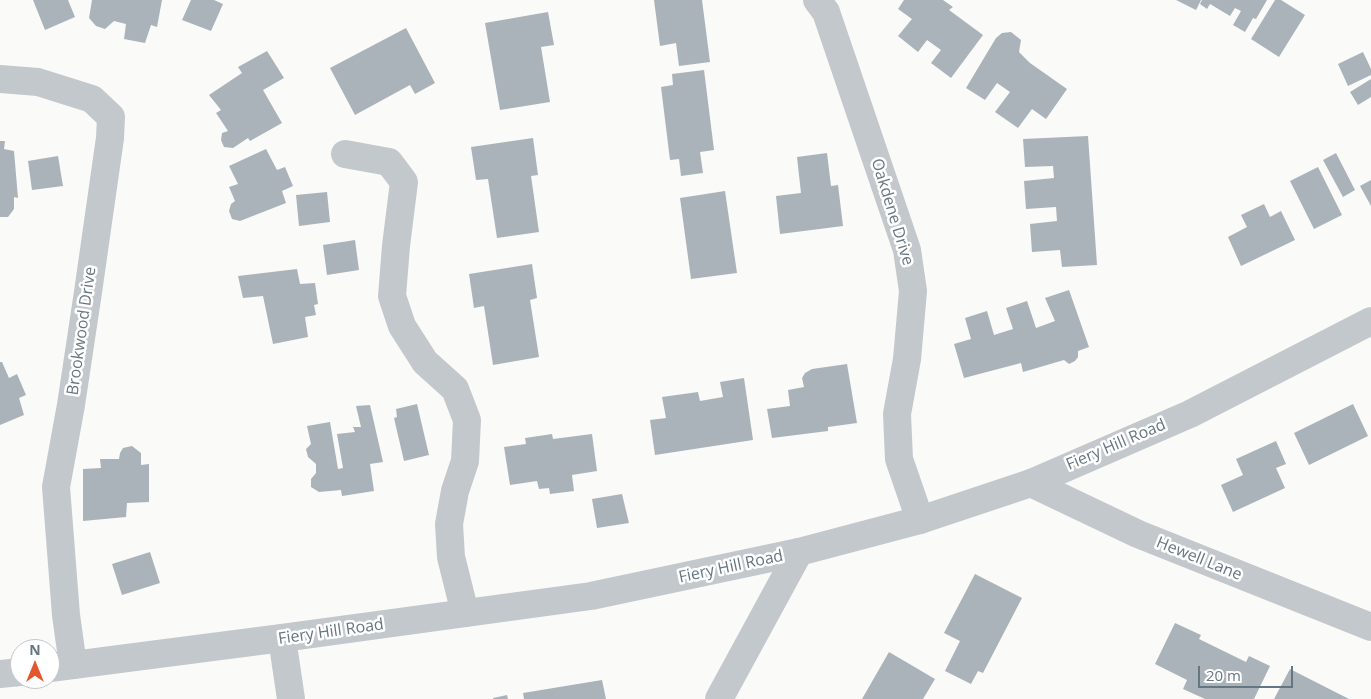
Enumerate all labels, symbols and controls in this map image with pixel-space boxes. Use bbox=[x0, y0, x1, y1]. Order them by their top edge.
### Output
street label: Oakdene Drive bbox=[867, 156, 917, 268]
street label: Brookwood Drive bbox=[63, 266, 101, 396]
street label: Fiery Hill Road bbox=[1063, 415, 1169, 475]
street label: Hewell Lane bbox=[1153, 533, 1245, 585]
street label: Fiery Hill Road bbox=[677, 547, 785, 587]
street label: Fiery Hill Road bbox=[277, 615, 385, 649]
north arrow bbox=[10, 639, 60, 689]
text: N bbox=[29, 640, 41, 659]
scale bar bbox=[1201, 656, 1296, 688]
text: 20 m bbox=[1206, 665, 1241, 685]

